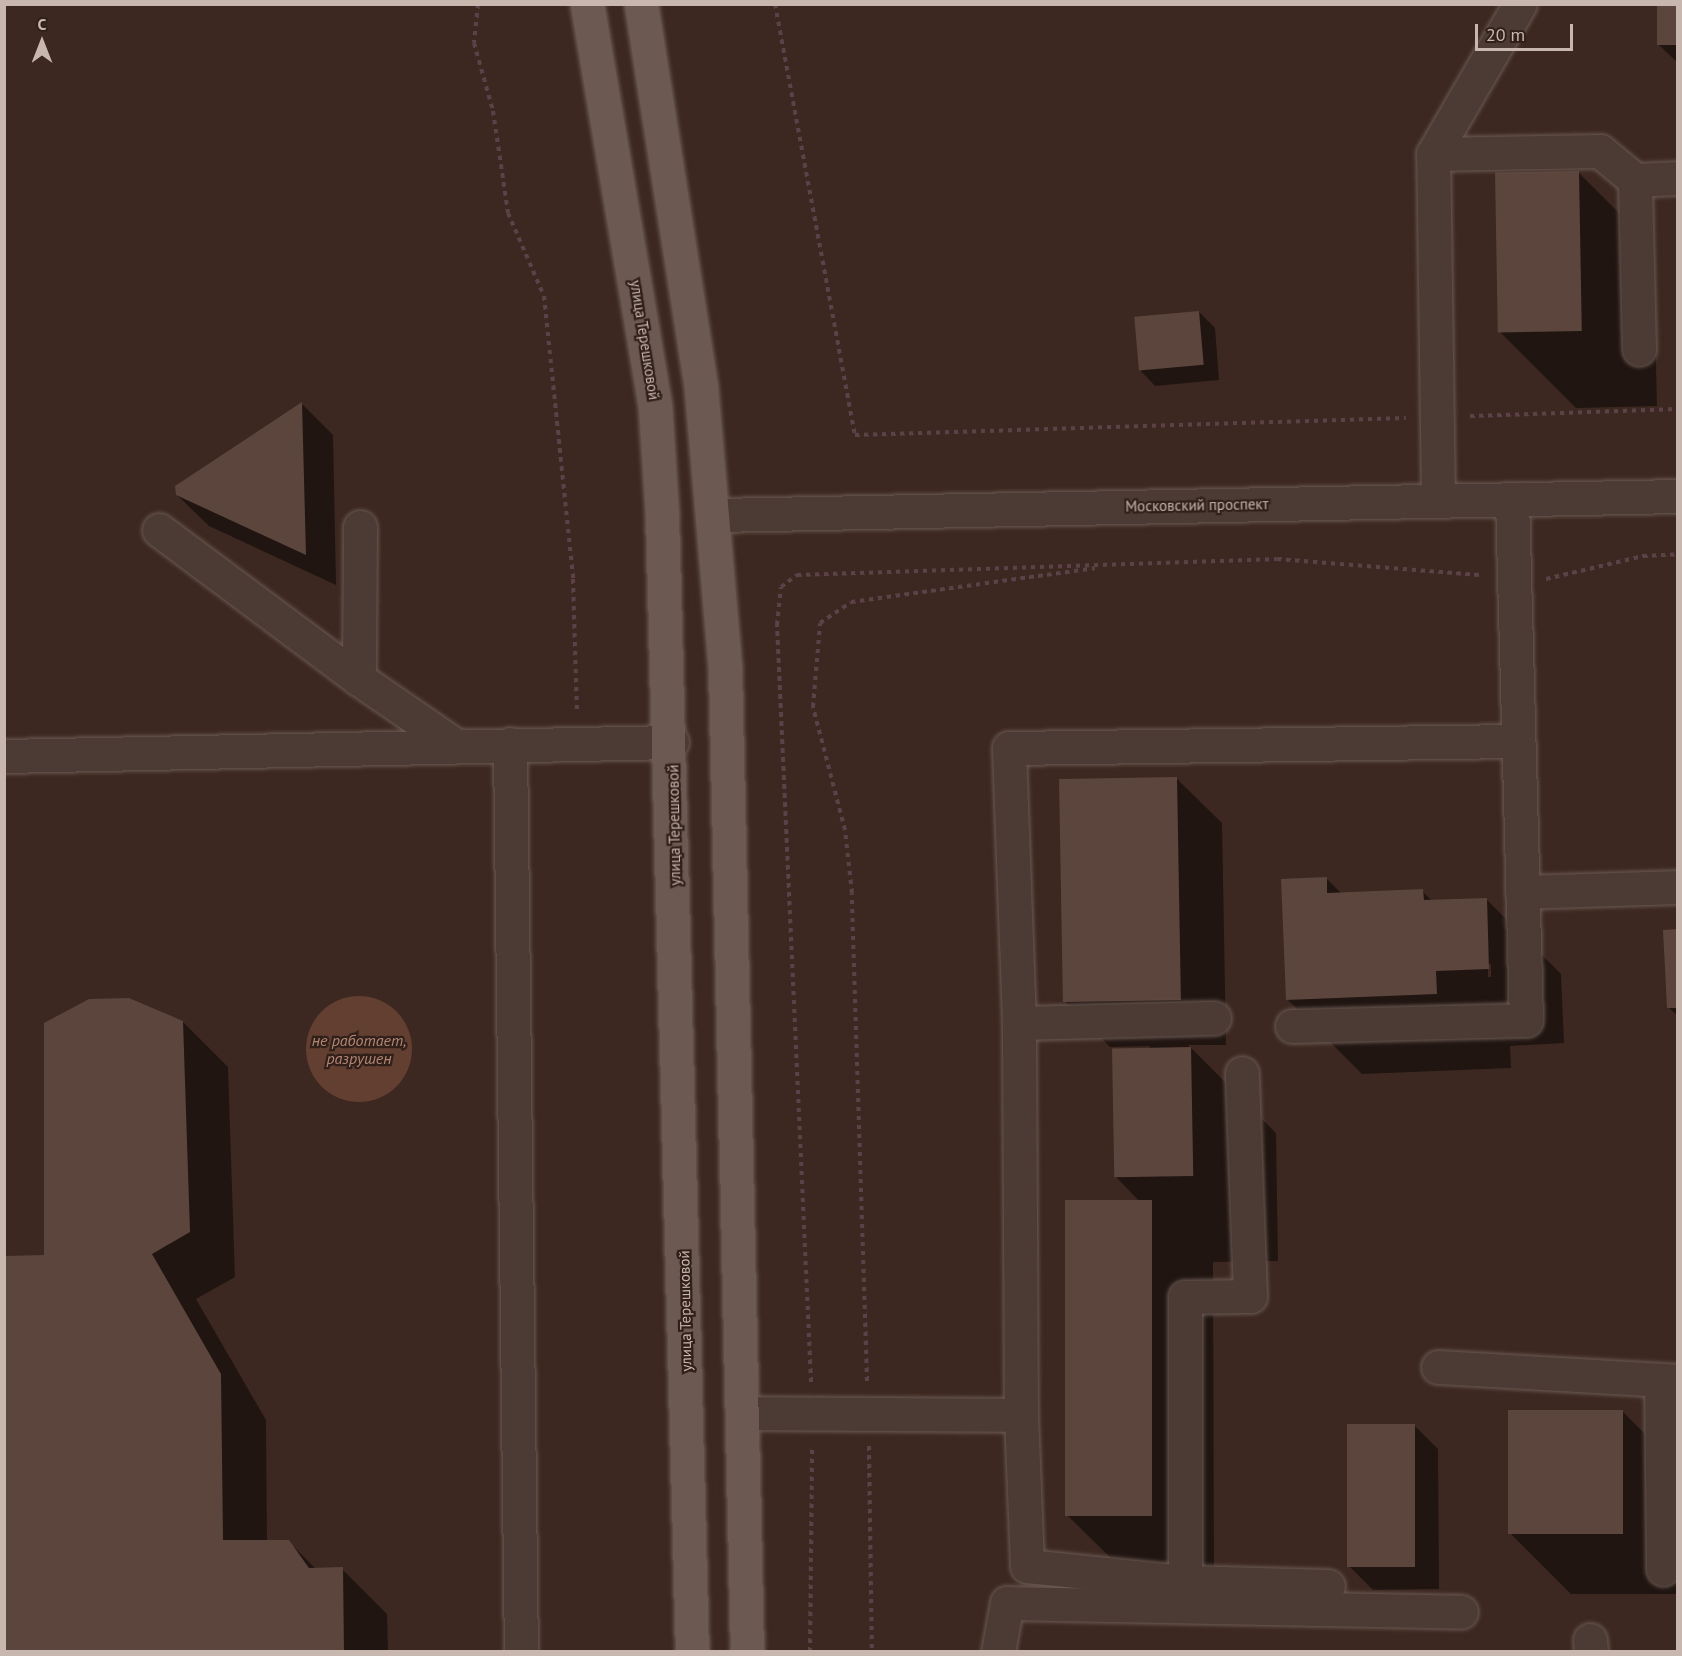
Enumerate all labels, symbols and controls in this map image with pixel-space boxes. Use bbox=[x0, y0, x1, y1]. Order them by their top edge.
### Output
north arrow bbox=[12, 12, 72, 72]
scale bar bbox=[1478, 12, 1576, 50]
text: С bbox=[38, 14, 46, 34]
text: 20 m bbox=[1486, 23, 1525, 46]
street label: улица Терешковой bbox=[627, 278, 663, 402]
street label: Московский проспект bbox=[1125, 495, 1269, 515]
street label: улица Терешковой bbox=[664, 764, 684, 886]
water label: не работает, разрушен bbox=[312, 1030, 406, 1068]
street label: улица Терешковой bbox=[675, 1250, 695, 1372]

